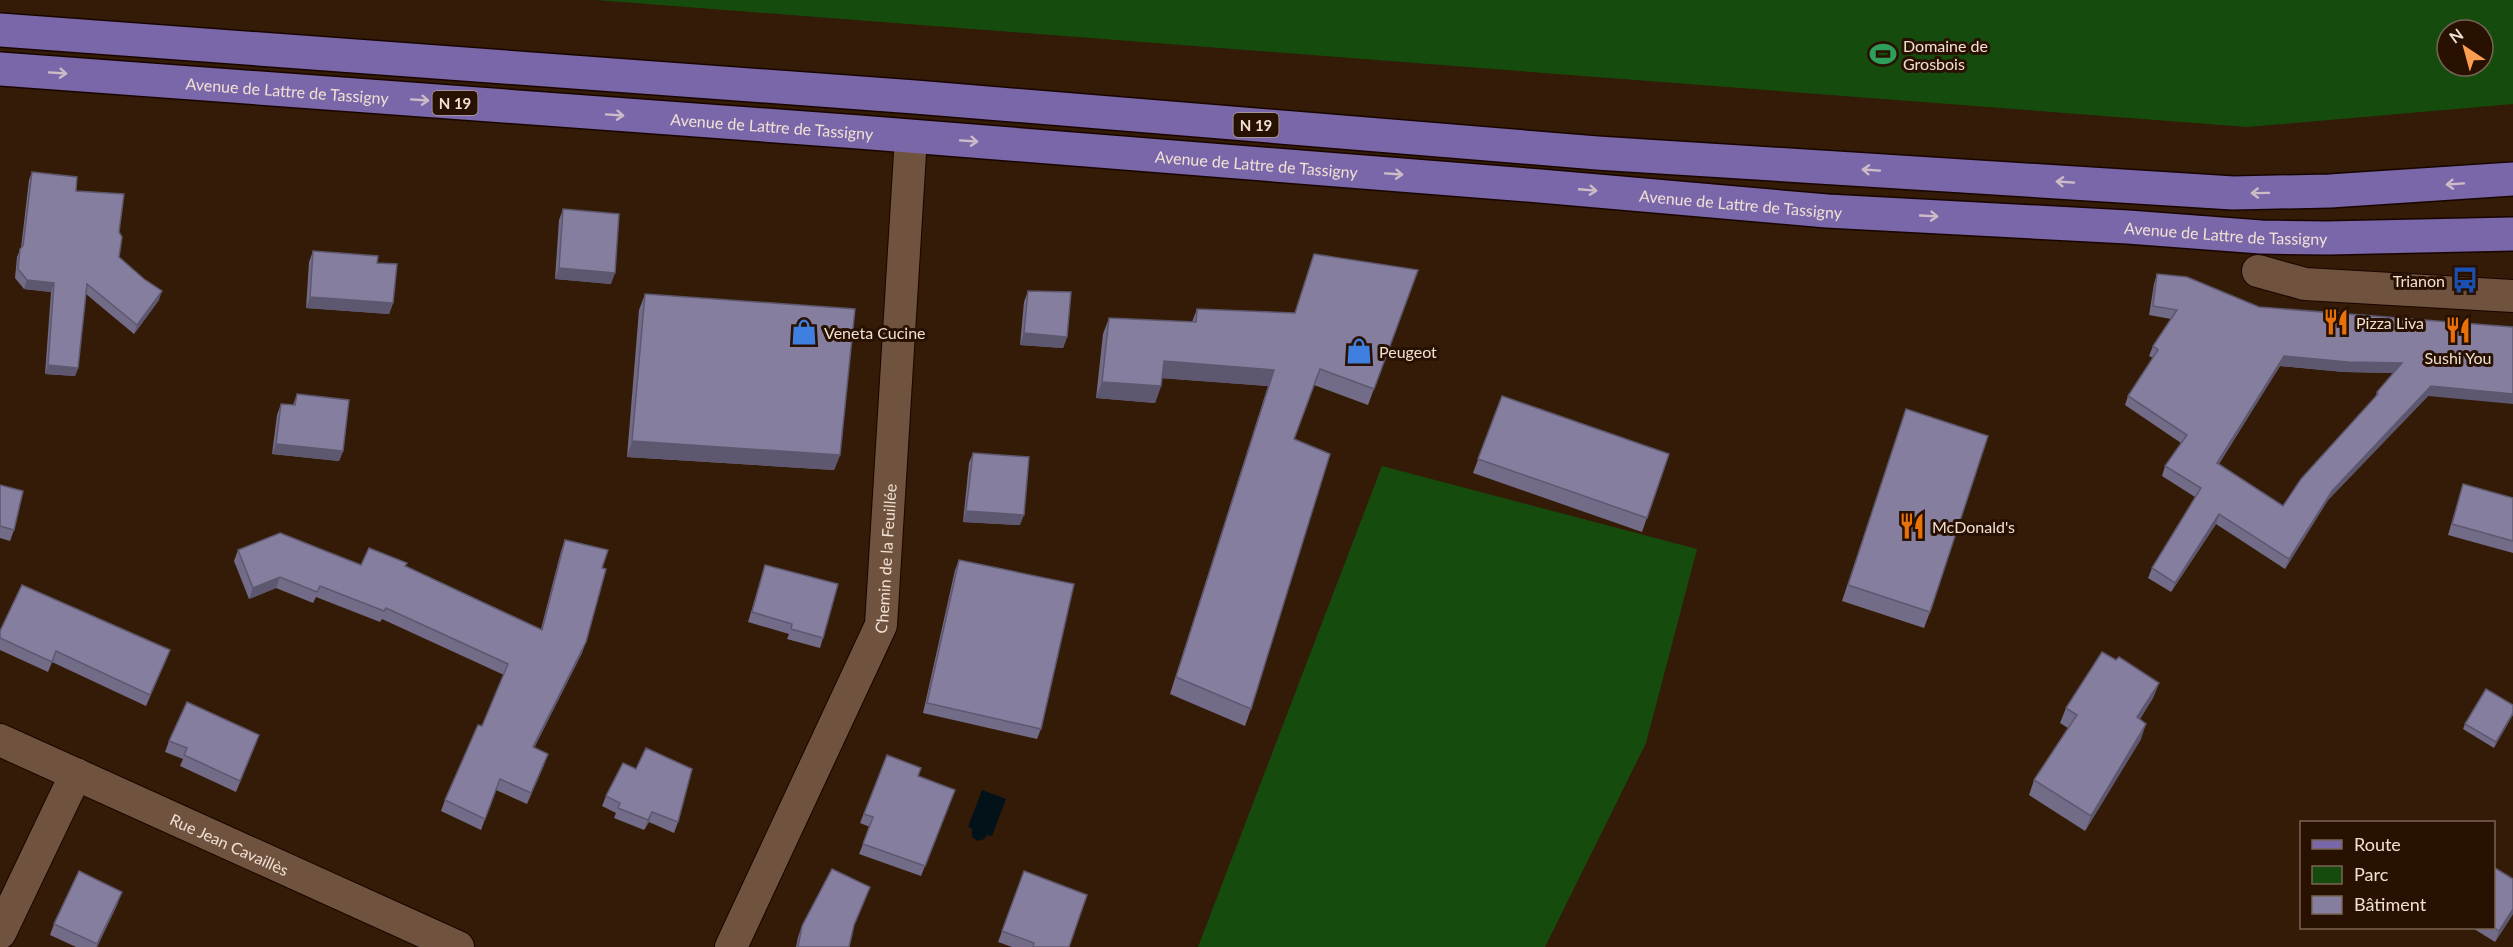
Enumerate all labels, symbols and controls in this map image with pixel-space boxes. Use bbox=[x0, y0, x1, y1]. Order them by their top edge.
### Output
north arrow bbox=[2435, 18, 2495, 78]
text: N bbox=[2445, 24, 2466, 47]
place label: Domaine de Grosbois bbox=[1903, 36, 1988, 73]
sports icon: Domaine de Grosbois bbox=[1868, 39, 1898, 69]
one-way arrow bbox=[48, 68, 68, 79]
street label: Avenue de Lattre de Tassigny bbox=[185, 73, 390, 107]
road number: N 19 bbox=[432, 91, 478, 115]
one-way arrow bbox=[410, 95, 430, 106]
street label: Avenue de Lattre de Tassigny bbox=[670, 109, 875, 143]
one-way arrow bbox=[604, 110, 624, 121]
road number: N 19 bbox=[1234, 113, 1278, 137]
one-way arrow bbox=[959, 136, 978, 147]
street label: Avenue de Lattre de Tassigny bbox=[1154, 146, 1359, 181]
one-way arrow bbox=[1861, 164, 1881, 175]
one-way arrow bbox=[1383, 169, 1403, 180]
one-way arrow bbox=[2056, 176, 2076, 187]
one-way arrow bbox=[2445, 178, 2465, 189]
one-way arrow bbox=[1578, 185, 1598, 196]
street label: Avenue de Lattre de Tassigny bbox=[1639, 185, 1843, 221]
one-way arrow bbox=[2250, 187, 2270, 199]
one-way arrow bbox=[1919, 211, 1939, 222]
street label: Avenue de Lattre de Tassigny bbox=[2124, 217, 2328, 248]
bus stop icon: Trianon bbox=[2450, 265, 2480, 295]
place label: Trianon bbox=[2393, 271, 2445, 290]
restaurant icon: Pizza Liva bbox=[2321, 307, 2351, 337]
place label: Pizza Liva bbox=[2356, 313, 2424, 332]
restaurant icon: Sushi You bbox=[2443, 315, 2473, 345]
shop icon: Veneta Cucine bbox=[789, 317, 819, 347]
place label: Veneta Cucine bbox=[824, 323, 926, 342]
shop icon: Peugeot bbox=[1344, 336, 1374, 366]
place label: Peugeot bbox=[1379, 342, 1437, 361]
place label: Sushi You bbox=[2425, 348, 2491, 367]
street label: Chemin de la Feuillée bbox=[869, 483, 899, 636]
restaurant icon: McDonald's bbox=[1897, 511, 1927, 541]
place label: McDonald's bbox=[1932, 517, 2015, 536]
street label: Rue Jean Cavaillès bbox=[167, 809, 292, 879]
legend bbox=[2300, 821, 2495, 929]
text: Route bbox=[2354, 833, 2401, 855]
text: Parc bbox=[2354, 863, 2389, 885]
text: Bâtiment bbox=[2354, 893, 2427, 915]

